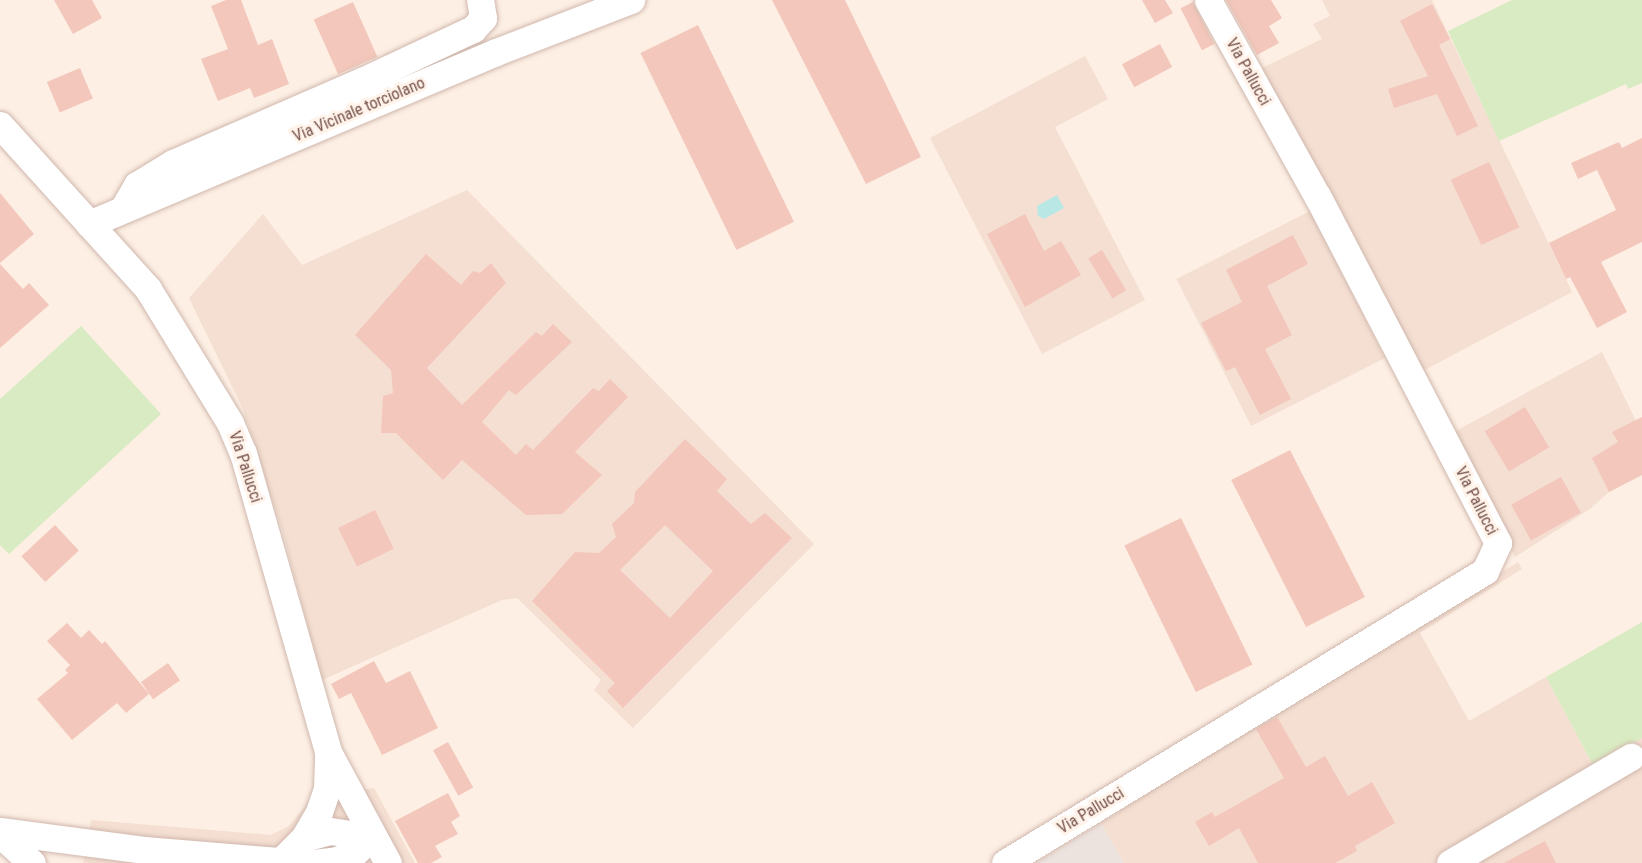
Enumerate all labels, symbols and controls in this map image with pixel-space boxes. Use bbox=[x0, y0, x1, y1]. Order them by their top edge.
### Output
street label: Via Pallucci bbox=[1222, 35, 1274, 109]
street label: Via Vicinale torciolano bbox=[290, 74, 428, 146]
street label: Via Pallucci bbox=[224, 429, 266, 505]
street label: Via Pallucci bbox=[1451, 464, 1501, 538]
street label: Via Pallucci bbox=[1054, 784, 1128, 838]

